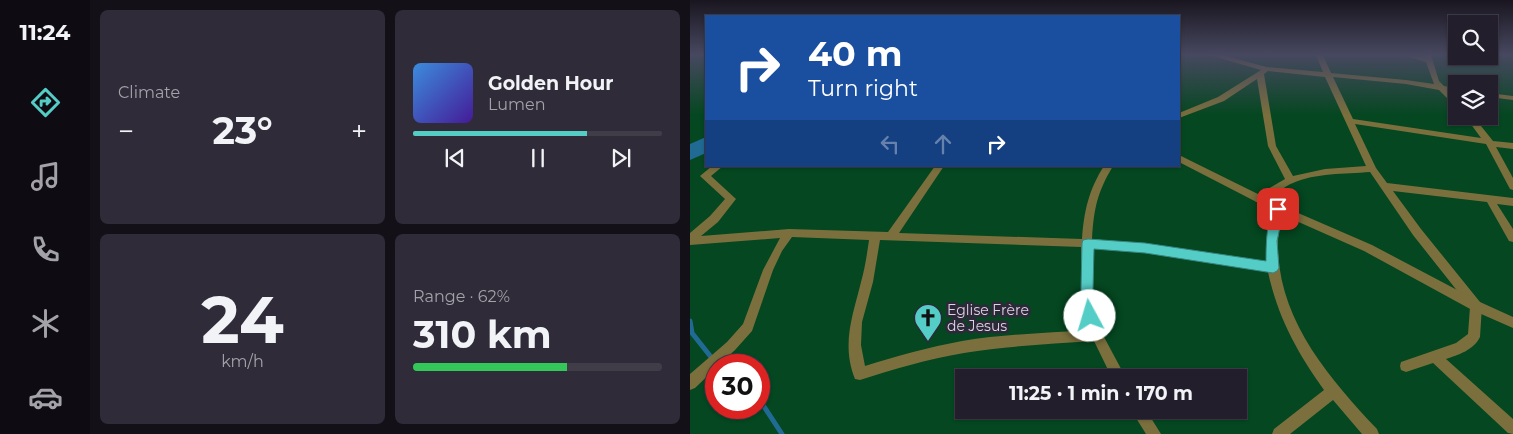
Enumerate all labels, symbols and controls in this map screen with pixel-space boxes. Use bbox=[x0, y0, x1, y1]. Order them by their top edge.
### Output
map controls bbox=[1448, 15, 1498, 125]
button: search bbox=[1448, 15, 1498, 65]
text: 11:24 bbox=[20, 19, 70, 46]
text: 40 m bbox=[808, 32, 903, 75]
icon: right bbox=[725, 35, 790, 100]
text: Golden Hour bbox=[488, 72, 614, 95]
text: Turn right bbox=[808, 75, 918, 102]
button: layers bbox=[1448, 75, 1498, 125]
text: Climate bbox=[118, 83, 180, 102]
icon: directions bbox=[28, 85, 63, 120]
text: Lumen bbox=[488, 95, 546, 114]
text: 23° bbox=[212, 107, 273, 154]
text: − bbox=[118, 114, 134, 148]
text: + bbox=[351, 114, 367, 148]
icon: left bbox=[876, 130, 904, 158]
icon: ahead bbox=[929, 130, 957, 158]
icon: right bbox=[982, 130, 1010, 158]
icon: previous bbox=[441, 144, 469, 172]
icon: pause bbox=[524, 144, 552, 172]
icon: next bbox=[607, 144, 635, 172]
icon: music bbox=[28, 159, 63, 194]
pin bbox=[1257, 188, 1299, 230]
icon: arrive bbox=[1264, 195, 1292, 223]
icon: phone bbox=[28, 232, 63, 267]
text: 24 bbox=[201, 280, 284, 359]
text: Range · 62% bbox=[413, 287, 510, 306]
position arrow bbox=[1063, 289, 1115, 341]
place label: Eglise Frère de Jesus bbox=[947, 301, 1029, 335]
church icon: Eglise Frère de Jesus bbox=[913, 303, 943, 342]
icon: climate bbox=[28, 306, 63, 341]
text: 310 km bbox=[413, 311, 552, 358]
text: km/h bbox=[221, 352, 264, 371]
speed limit sign: 30 bbox=[705, 354, 770, 419]
icon: car bbox=[28, 380, 63, 415]
text: 11:25 · 1 min · 170 m bbox=[1009, 382, 1193, 405]

